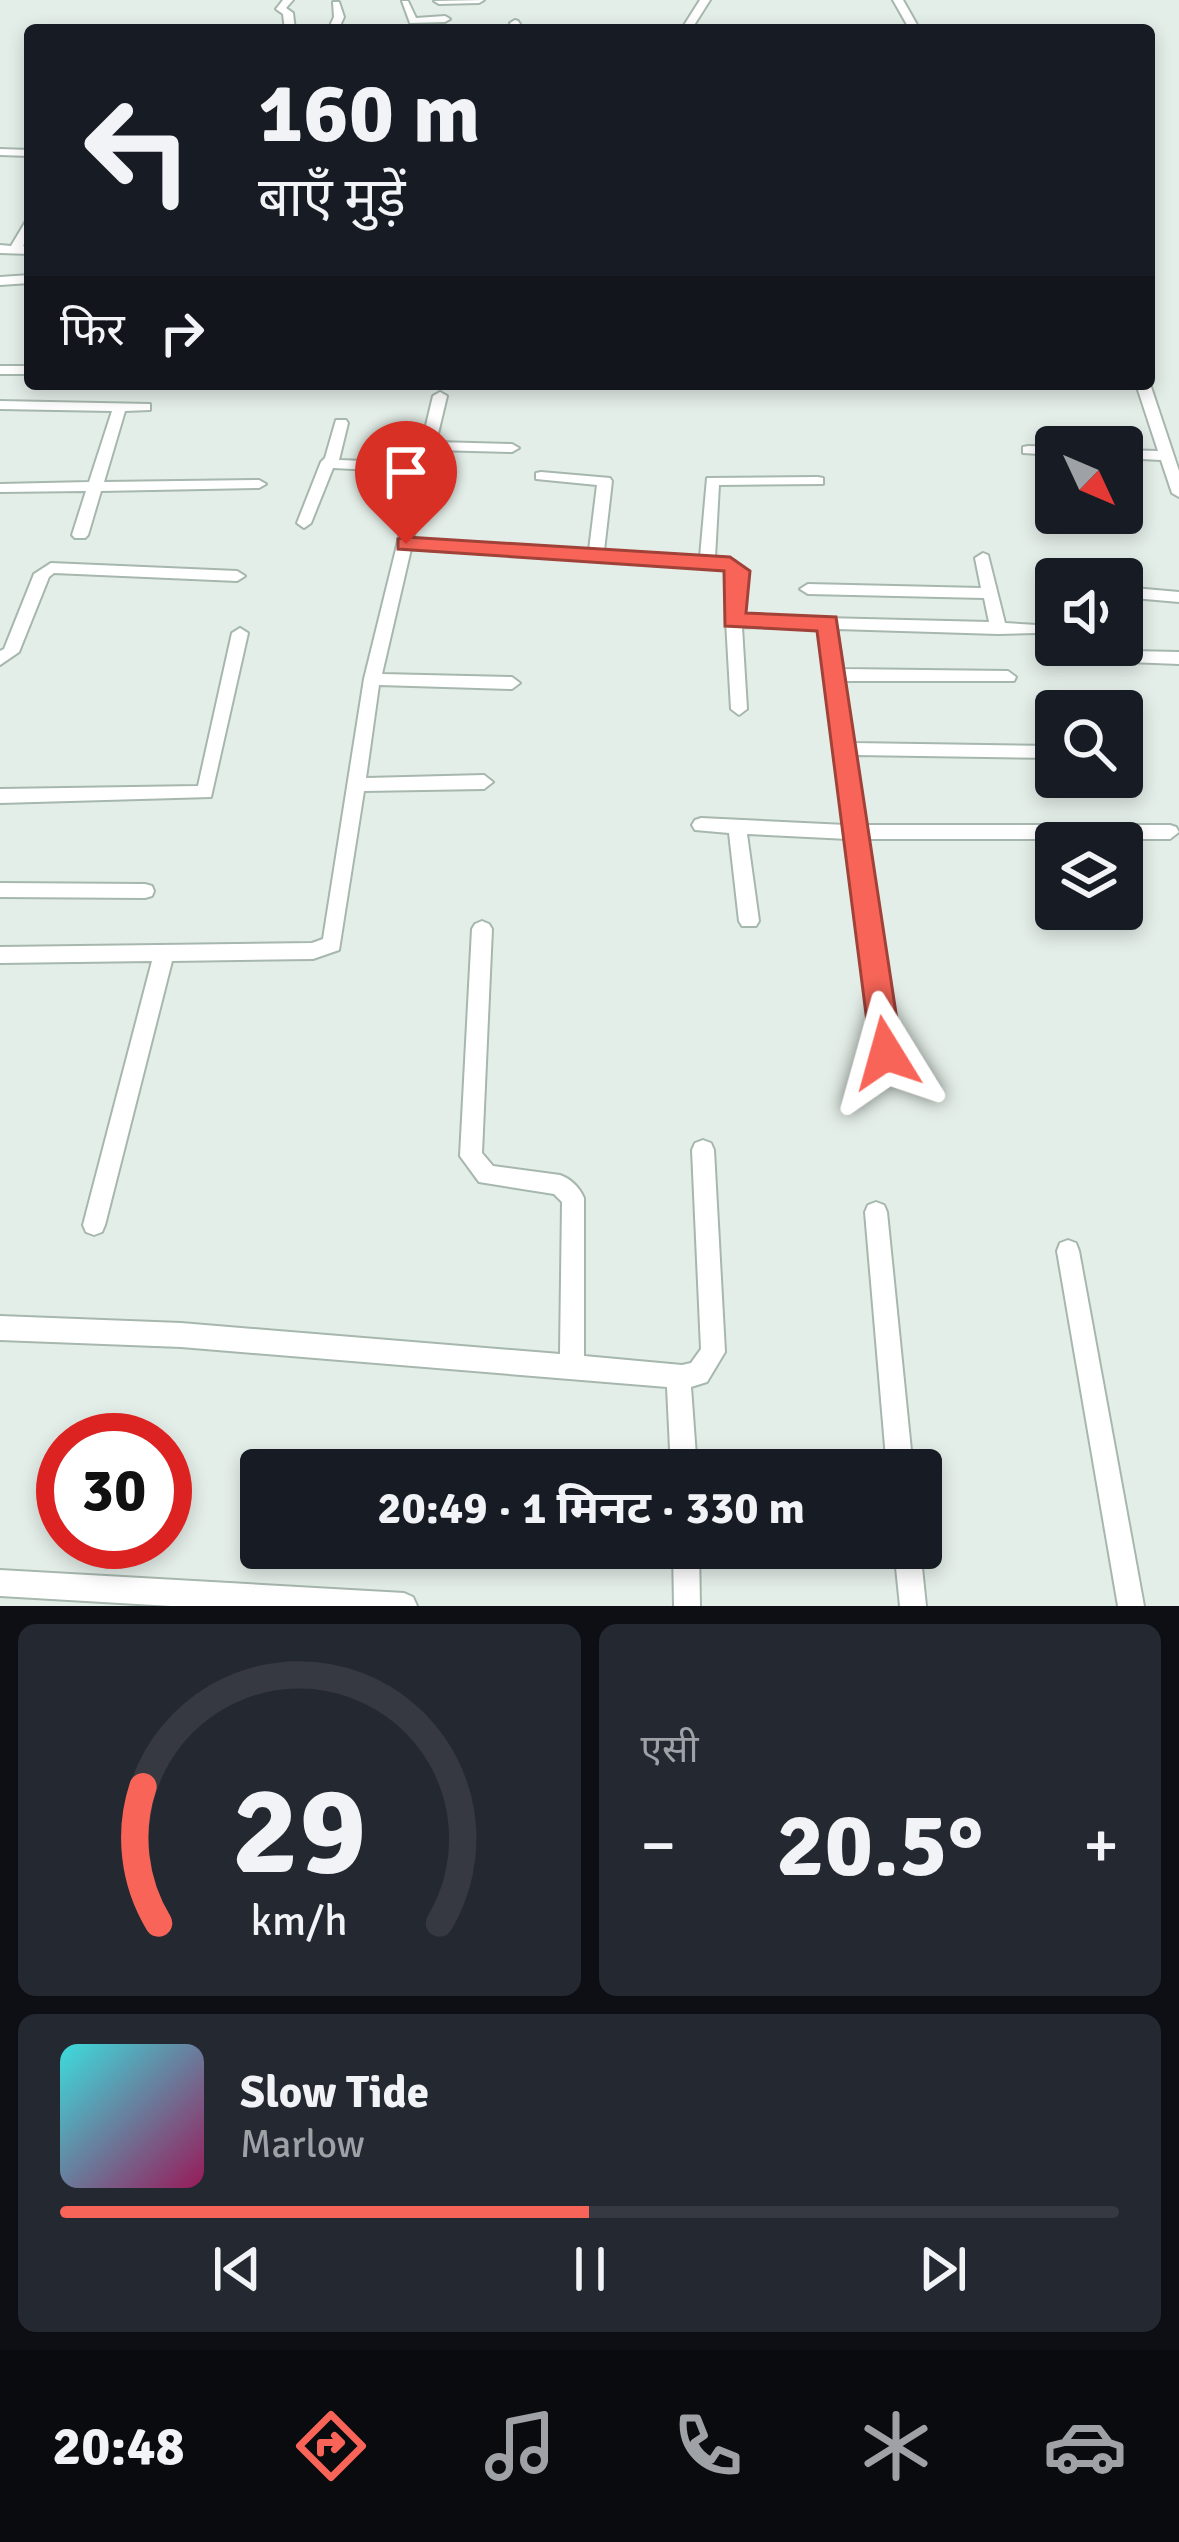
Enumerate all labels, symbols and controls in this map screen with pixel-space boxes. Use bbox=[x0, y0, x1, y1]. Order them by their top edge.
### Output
text: 160 m bbox=[258, 62, 480, 166]
icon: left bbox=[60, 72, 216, 228]
text: बाएँ मुड़ें bbox=[258, 165, 406, 232]
icon: right bbox=[149, 300, 215, 366]
text: फिर bbox=[60, 303, 125, 358]
pin bbox=[355, 421, 457, 544]
north arrow bbox=[1035, 426, 1143, 534]
map controls bbox=[1035, 426, 1143, 930]
icon: arrive bbox=[373, 439, 439, 505]
button: sound bbox=[1035, 558, 1143, 666]
button: search bbox=[1035, 690, 1143, 798]
button: layers bbox=[1035, 822, 1143, 930]
position arrow bbox=[823, 990, 949, 1116]
speed limit sign: 30 bbox=[36, 1413, 192, 1569]
text: 20:49 · 1 मिनट · 330 m bbox=[377, 1481, 805, 1536]
text: एसी bbox=[641, 1725, 699, 1773]
text: 29 bbox=[232, 1755, 367, 1908]
text: 20.5° bbox=[776, 1790, 984, 1901]
text: − bbox=[641, 1805, 676, 1886]
text: + bbox=[1083, 1805, 1119, 1886]
text: km/h bbox=[251, 1895, 348, 1948]
text: Slow Tide bbox=[240, 2065, 429, 2120]
text: Marlow bbox=[240, 2120, 365, 2168]
icon: previous bbox=[204, 2236, 270, 2302]
icon: pause bbox=[557, 2236, 623, 2302]
icon: next bbox=[910, 2236, 976, 2302]
icon: directions bbox=[289, 2404, 373, 2488]
icon: music bbox=[478, 2404, 562, 2488]
icon: phone bbox=[666, 2404, 750, 2488]
icon: climate bbox=[854, 2404, 938, 2488]
icon: car bbox=[1043, 2404, 1127, 2488]
text: 20:48 bbox=[52, 2413, 185, 2480]

